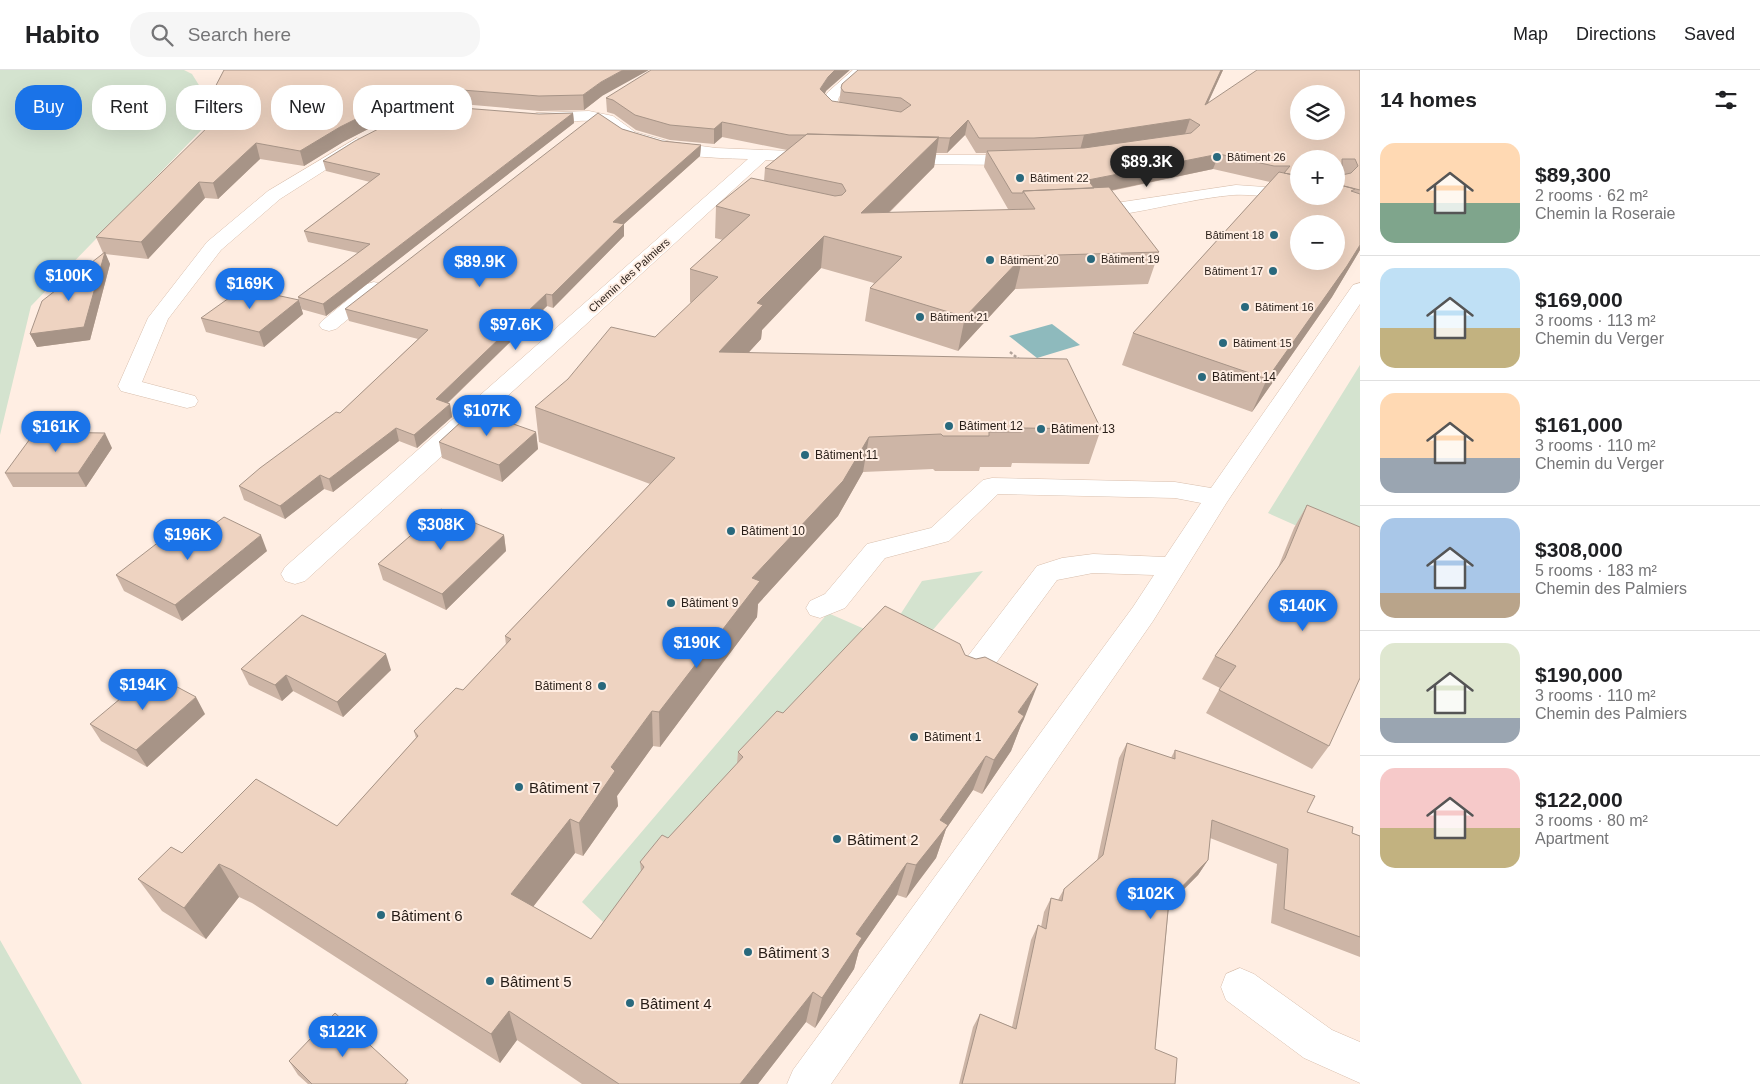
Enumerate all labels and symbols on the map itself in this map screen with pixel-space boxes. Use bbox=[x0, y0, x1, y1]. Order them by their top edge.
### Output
pin: $89.3K bbox=[1106, 146, 1188, 188]
marker: Bâtiment 26 bbox=[1211, 151, 1223, 163]
place label: Bâtiment 26 bbox=[1227, 151, 1286, 163]
marker: Bâtiment 22 bbox=[1014, 172, 1026, 184]
place label: Bâtiment 22 bbox=[1030, 172, 1089, 184]
place label: Bâtiment 18 bbox=[1205, 229, 1264, 241]
marker: Bâtiment 18 bbox=[1268, 229, 1280, 241]
street label: Chemin des Palmiers bbox=[586, 235, 672, 314]
pin: $89.9K bbox=[439, 246, 521, 288]
marker: Bâtiment 19 bbox=[1085, 253, 1097, 265]
place label: Bâtiment 19 bbox=[1101, 253, 1160, 265]
marker: Bâtiment 20 bbox=[984, 254, 996, 266]
place label: Bâtiment 20 bbox=[1000, 254, 1059, 266]
pin: $100K bbox=[34, 260, 104, 302]
place label: Bâtiment 17 bbox=[1204, 265, 1263, 277]
marker: Bâtiment 17 bbox=[1267, 265, 1279, 277]
pin: $169K bbox=[215, 268, 285, 310]
marker: Bâtiment 16 bbox=[1239, 301, 1251, 313]
place label: Bâtiment 16 bbox=[1255, 301, 1314, 313]
pin: $97.6K bbox=[475, 308, 557, 351]
marker: Bâtiment 21 bbox=[914, 311, 926, 323]
place label: Bâtiment 21 bbox=[930, 311, 989, 323]
marker: Bâtiment 15 bbox=[1217, 337, 1229, 349]
place label: Bâtiment 15 bbox=[1233, 337, 1292, 349]
place label: Bâtiment 14 bbox=[1212, 370, 1276, 384]
marker: Bâtiment 14 bbox=[1196, 371, 1208, 383]
pin: $107K bbox=[452, 394, 522, 437]
pin: $161K bbox=[21, 410, 91, 453]
place label: Bâtiment 12 bbox=[959, 419, 1023, 433]
marker: Bâtiment 12 bbox=[943, 420, 955, 432]
place label: Bâtiment 13 bbox=[1051, 422, 1115, 436]
marker: Bâtiment 13 bbox=[1035, 423, 1047, 435]
place label: Bâtiment 11 bbox=[815, 448, 878, 462]
marker: Bâtiment 11 bbox=[799, 449, 811, 461]
pin: $308K bbox=[406, 508, 476, 551]
pin: $196K bbox=[153, 518, 223, 561]
place label: Bâtiment 10 bbox=[741, 524, 805, 538]
marker: Bâtiment 10 bbox=[725, 525, 737, 537]
pin: $140K bbox=[1268, 590, 1338, 632]
place label: Bâtiment 9 bbox=[681, 596, 739, 610]
marker: Bâtiment 9 bbox=[665, 597, 677, 609]
pin: $190K bbox=[662, 626, 732, 669]
pin: $194K bbox=[108, 668, 178, 711]
place label: Bâtiment 8 bbox=[535, 679, 592, 693]
marker: Bâtiment 8 bbox=[596, 680, 608, 692]
place label: Bâtiment 1 bbox=[924, 730, 982, 744]
marker: Bâtiment 1 bbox=[908, 731, 920, 743]
place label: Bâtiment 7 bbox=[529, 779, 601, 796]
marker: Bâtiment 7 bbox=[513, 781, 525, 793]
place label: Bâtiment 2 bbox=[847, 831, 919, 848]
marker: Bâtiment 2 bbox=[831, 833, 843, 845]
pin: $102K bbox=[1116, 878, 1186, 920]
place label: Bâtiment 6 bbox=[391, 907, 463, 924]
marker: Bâtiment 6 bbox=[375, 909, 387, 921]
place label: Bâtiment 3 bbox=[758, 944, 830, 961]
marker: Bâtiment 3 bbox=[742, 946, 754, 958]
place label: Bâtiment 5 bbox=[500, 973, 572, 990]
marker: Bâtiment 5 bbox=[484, 975, 496, 987]
place label: Bâtiment 4 bbox=[640, 995, 712, 1012]
marker: Bâtiment 4 bbox=[624, 997, 636, 1009]
pin: $122K bbox=[308, 1016, 378, 1058]

